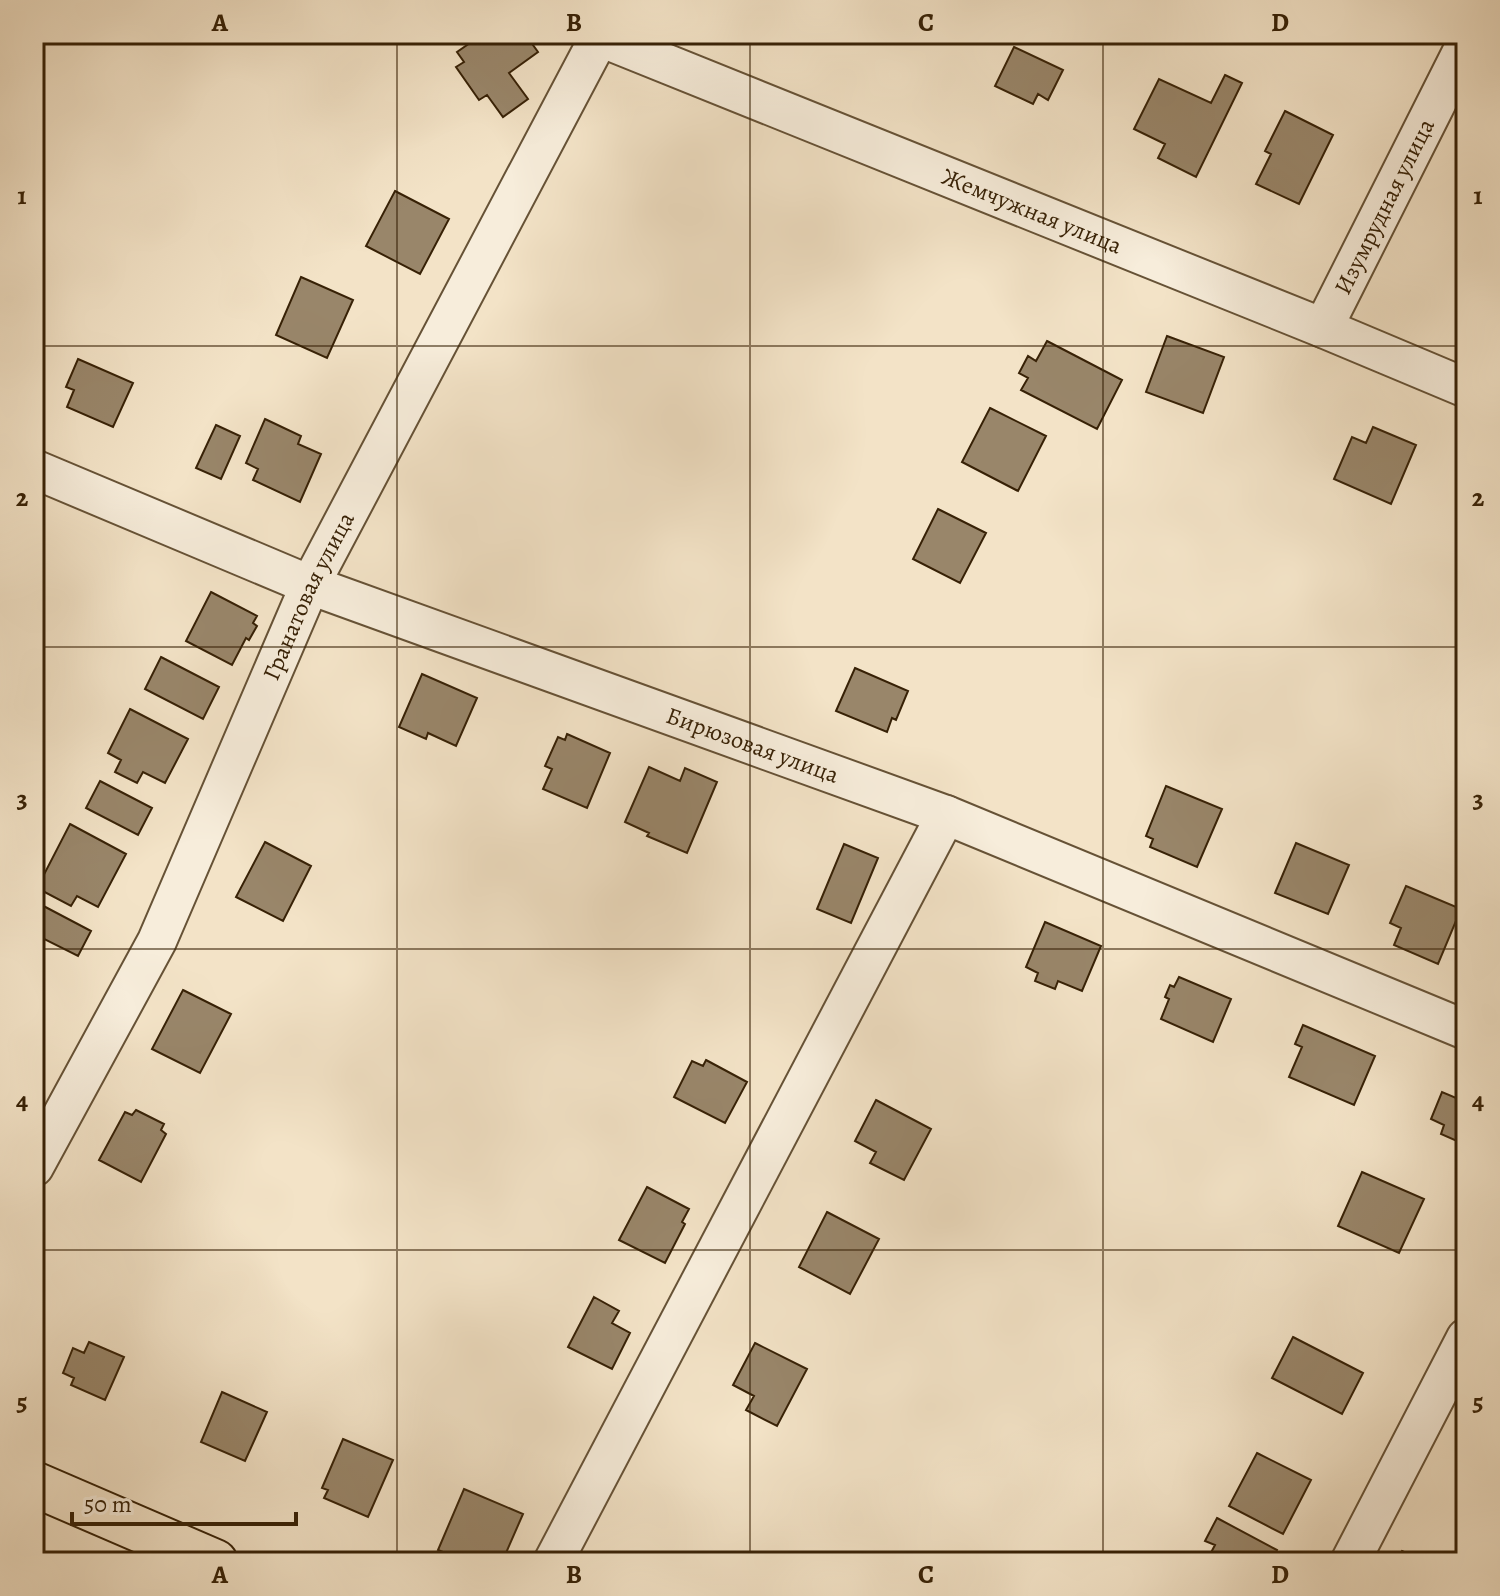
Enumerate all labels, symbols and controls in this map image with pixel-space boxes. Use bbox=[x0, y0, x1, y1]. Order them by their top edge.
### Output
text: A bbox=[211, 5, 229, 40]
text: B bbox=[566, 5, 582, 40]
text: C bbox=[918, 5, 934, 40]
text: D bbox=[1271, 5, 1289, 40]
street label: Изумрудная улица bbox=[1326, 113, 1442, 300]
street label: Жемчужная улица bbox=[937, 160, 1127, 261]
text: 1 bbox=[17, 178, 27, 213]
text: 1 bbox=[1473, 178, 1483, 213]
text: 2 bbox=[16, 480, 29, 515]
text: 2 bbox=[1472, 480, 1485, 515]
street label: Гранатовая улица bbox=[255, 506, 362, 685]
street label: Бирюзовая улица bbox=[662, 699, 843, 791]
text: 3 bbox=[16, 781, 28, 816]
text: 3 bbox=[1472, 781, 1484, 816]
text: 4 bbox=[16, 1083, 28, 1118]
text: 4 bbox=[1472, 1083, 1484, 1118]
text: 5 bbox=[16, 1384, 28, 1419]
text: 5 bbox=[1472, 1384, 1484, 1419]
scale bar bbox=[72, 1476, 296, 1526]
text: 50 m bbox=[84, 1488, 132, 1520]
text: A bbox=[211, 1557, 229, 1592]
text: B bbox=[566, 1557, 582, 1592]
text: C bbox=[918, 1557, 934, 1592]
text: D bbox=[1271, 1557, 1289, 1592]

